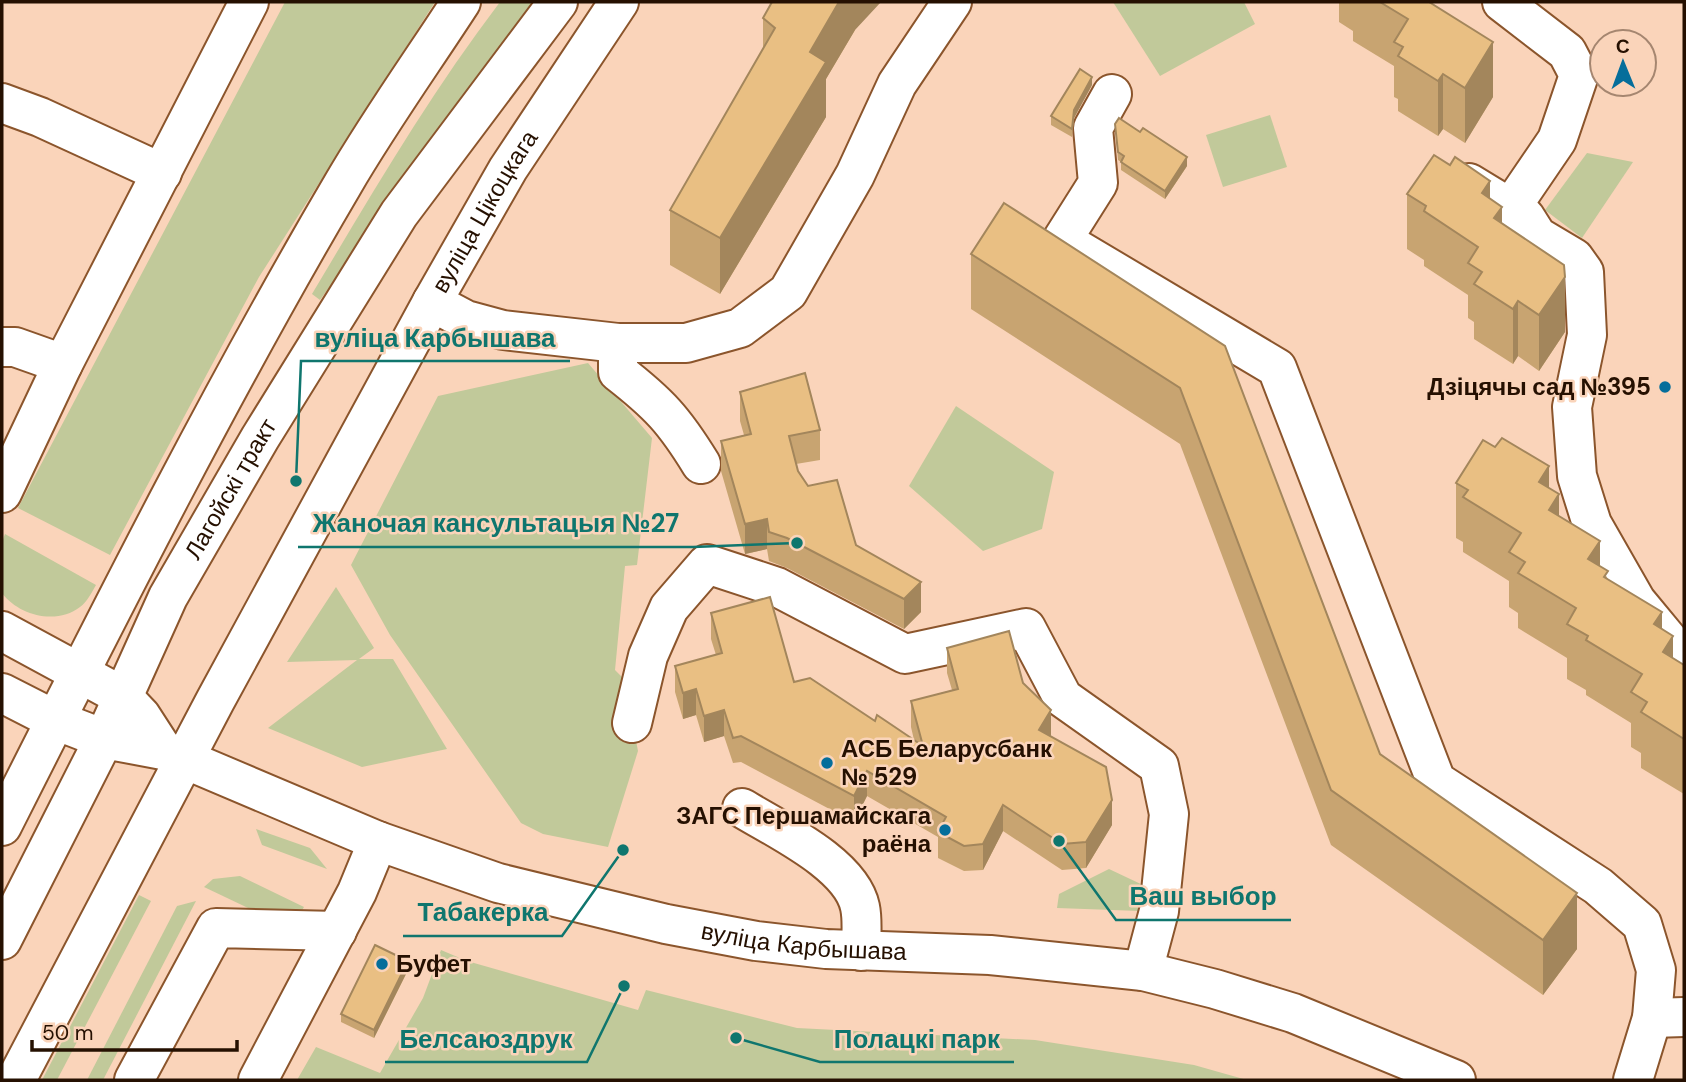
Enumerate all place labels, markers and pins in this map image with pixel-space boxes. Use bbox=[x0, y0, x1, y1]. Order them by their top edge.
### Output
callout: вуліца Карбышава bbox=[301, 314, 570, 361]
place label: Дзіцячы сад №395 bbox=[1427, 371, 1651, 402]
marker: Дзіцячы сад №395 bbox=[1657, 379, 1673, 395]
callout: Жаночая кансультацыя №27 bbox=[298, 500, 693, 547]
place label: АСБ Беларусбанк № 529 bbox=[841, 733, 1053, 792]
marker: АСБ Беларусбанк № 529 bbox=[819, 755, 835, 771]
place label: ЗАГС Першамайскага раёна bbox=[676, 800, 932, 859]
marker: ЗАГС Першамайскага раёна bbox=[937, 822, 953, 838]
callout: Ваш выбор bbox=[1116, 873, 1291, 920]
callout: Табакерка bbox=[403, 889, 562, 936]
place label: Буфет bbox=[396, 948, 472, 979]
marker: Буфет bbox=[374, 956, 390, 972]
callout: Белсаюздрук bbox=[385, 1015, 587, 1062]
callout: Полацкі парк bbox=[820, 1015, 1014, 1062]

